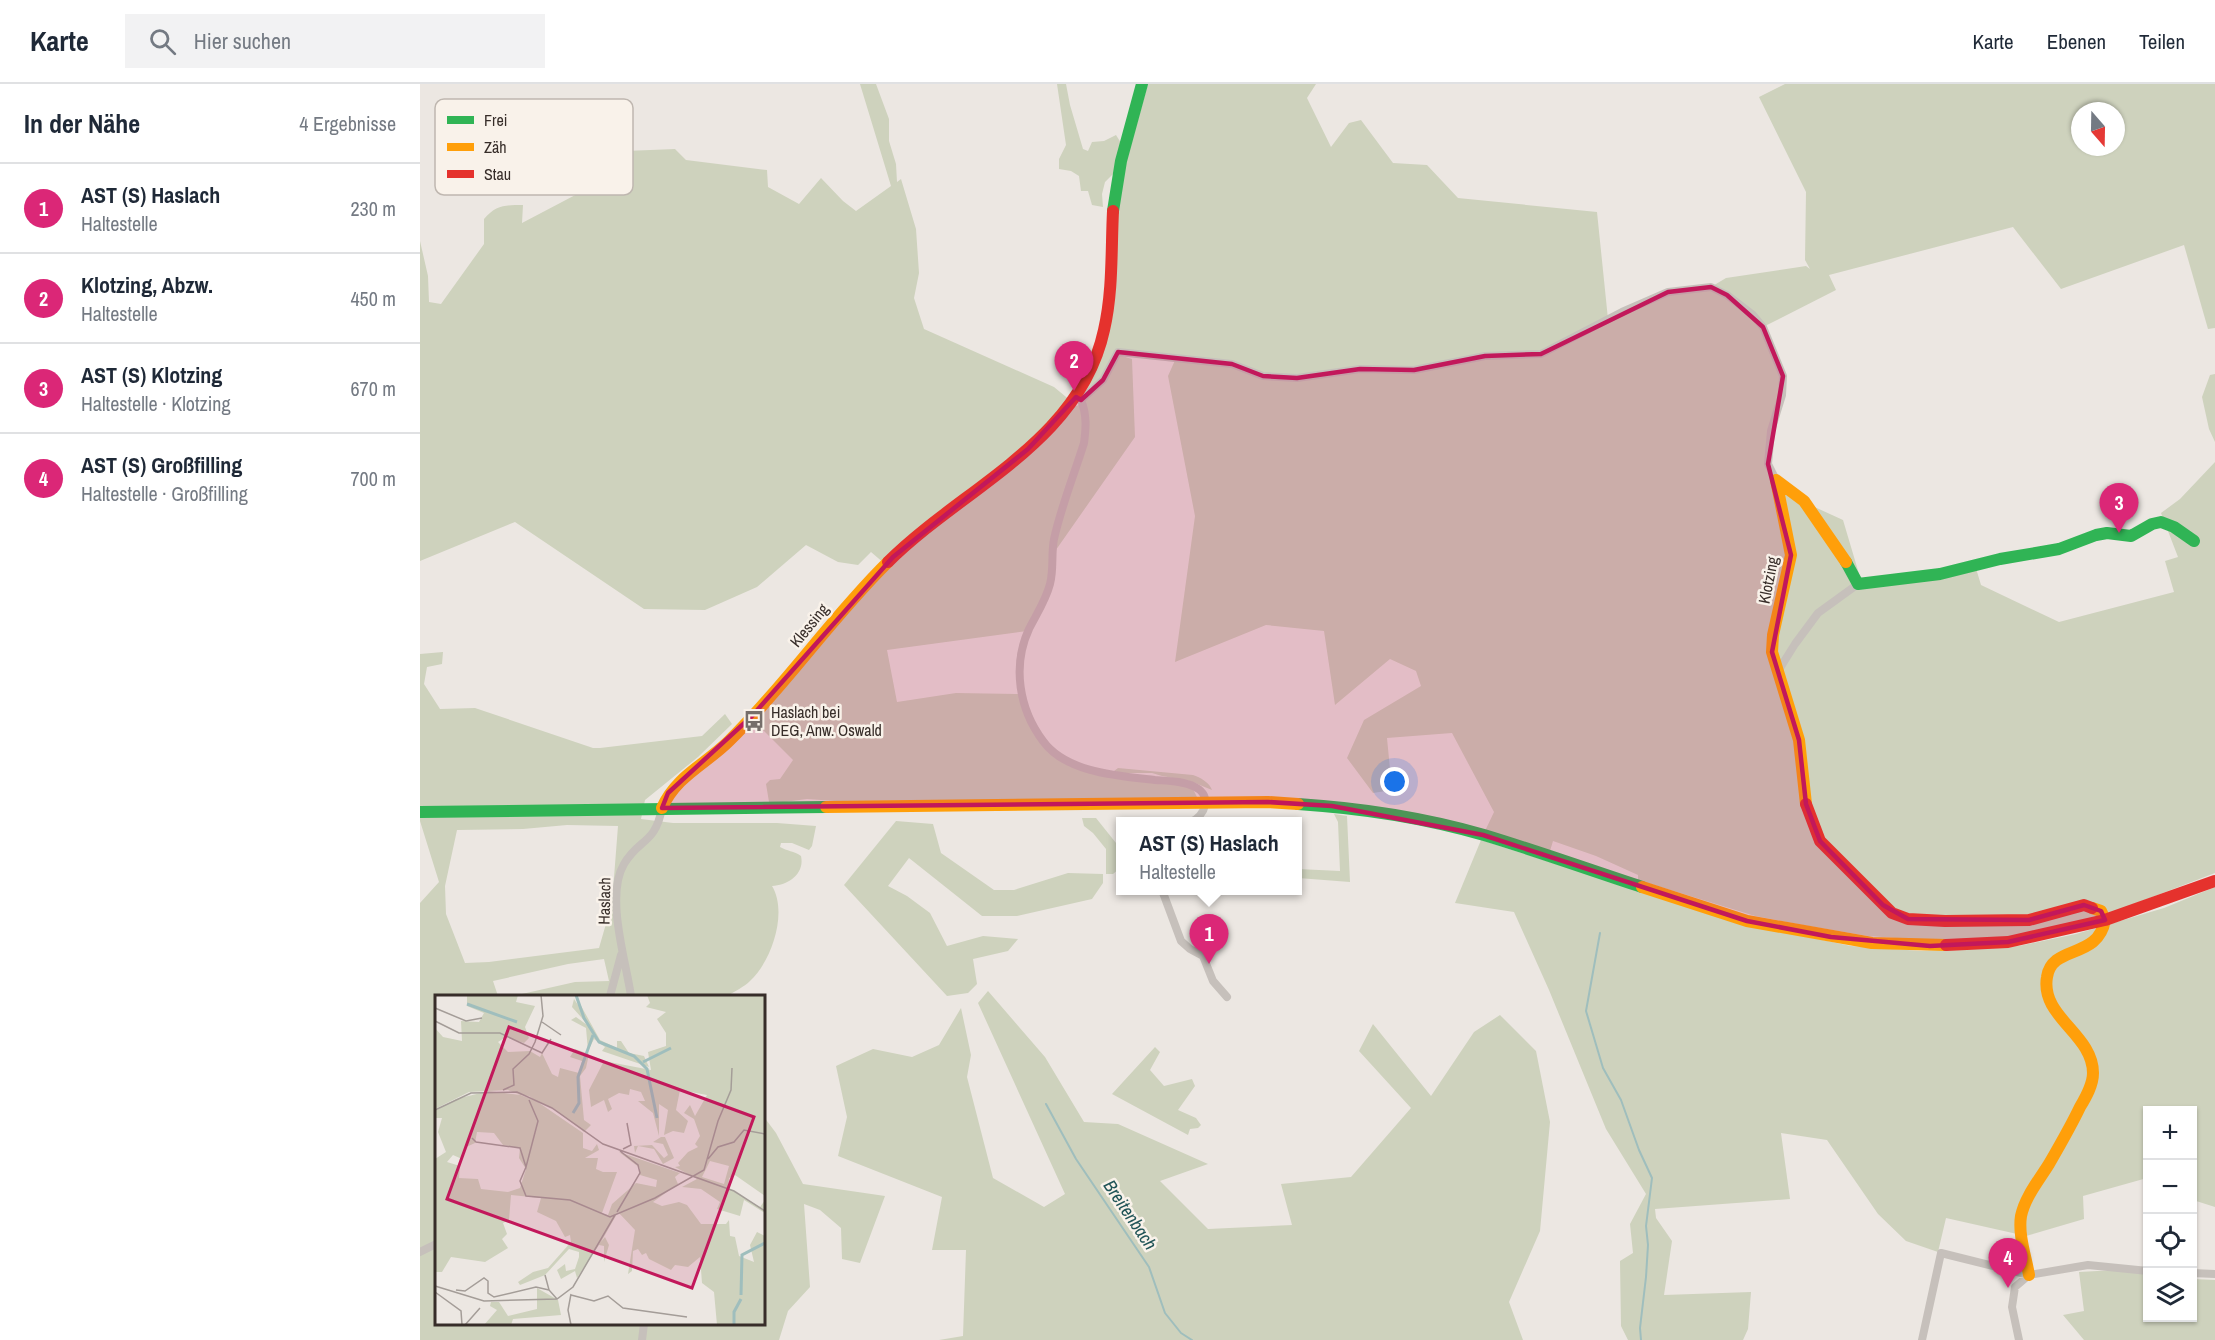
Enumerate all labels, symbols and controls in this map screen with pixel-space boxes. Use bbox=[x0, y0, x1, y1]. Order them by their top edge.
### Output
search box bbox=[125, 14, 545, 68]
text: Karte bbox=[30, 22, 89, 60]
icon: search bbox=[146, 25, 179, 58]
text: Hier suchen bbox=[194, 26, 291, 56]
text: Karte bbox=[1973, 27, 2014, 56]
text: Ebenen bbox=[2047, 27, 2106, 56]
text: Teilen bbox=[2139, 27, 2185, 56]
legend bbox=[435, 99, 633, 195]
north arrow bbox=[2071, 102, 2125, 156]
text: In der Nähe bbox=[24, 106, 140, 141]
text: Frei bbox=[484, 109, 507, 131]
text: 4 Ergebnisse bbox=[299, 110, 396, 137]
text: Zäh bbox=[484, 136, 507, 158]
text: Stau bbox=[484, 163, 511, 185]
text: AST (S) Haslach bbox=[81, 180, 220, 210]
text: 1 bbox=[39, 195, 48, 222]
text: 230 m bbox=[350, 195, 396, 222]
text: Haltestelle bbox=[81, 210, 158, 237]
text: Klotzing, Abzw. bbox=[81, 270, 213, 300]
text: 2 bbox=[39, 285, 48, 312]
text: 450 m bbox=[350, 285, 396, 312]
text: Haltestelle bbox=[81, 300, 158, 327]
pin: 2 bbox=[1054, 342, 1094, 391]
text: AST (S) Klotzing bbox=[81, 360, 222, 390]
text: 3 bbox=[39, 375, 48, 402]
text: 670 m bbox=[350, 375, 396, 402]
text: Haltestelle · Klotzing bbox=[81, 390, 231, 417]
text: AST (S) Großfilling bbox=[81, 450, 242, 480]
text: 4 bbox=[39, 465, 48, 492]
text: 700 m bbox=[350, 465, 396, 492]
text: Haltestelle · Großfilling bbox=[81, 480, 248, 507]
pin: 3 bbox=[2100, 484, 2138, 533]
street label: Klotzing bbox=[1753, 554, 1783, 605]
street label: Klessing bbox=[785, 598, 834, 651]
place label: Haslach bei DEG, Anw. Oswald bbox=[771, 701, 882, 741]
bus stop icon: Haslach bei DEG, Anw. Oswald bbox=[742, 709, 766, 733]
your location bbox=[1380, 767, 1409, 796]
popup bbox=[1116, 817, 1302, 895]
text: AST (S) Haslach bbox=[1139, 828, 1279, 858]
text: Haltestelle bbox=[1139, 858, 1216, 885]
street label: Haslach bbox=[593, 877, 615, 925]
pin: 1 bbox=[1190, 914, 1228, 964]
inset map bbox=[435, 995, 765, 1325]
map controls bbox=[2143, 1106, 2197, 1322]
button: + bbox=[2143, 1106, 2197, 1160]
button: − bbox=[2143, 1160, 2197, 1214]
water label: Breitenbach bbox=[1098, 1175, 1163, 1255]
button: locate bbox=[2143, 1214, 2197, 1268]
pin: 4 bbox=[1988, 1238, 2028, 1288]
button: layers bbox=[2143, 1268, 2197, 1322]

